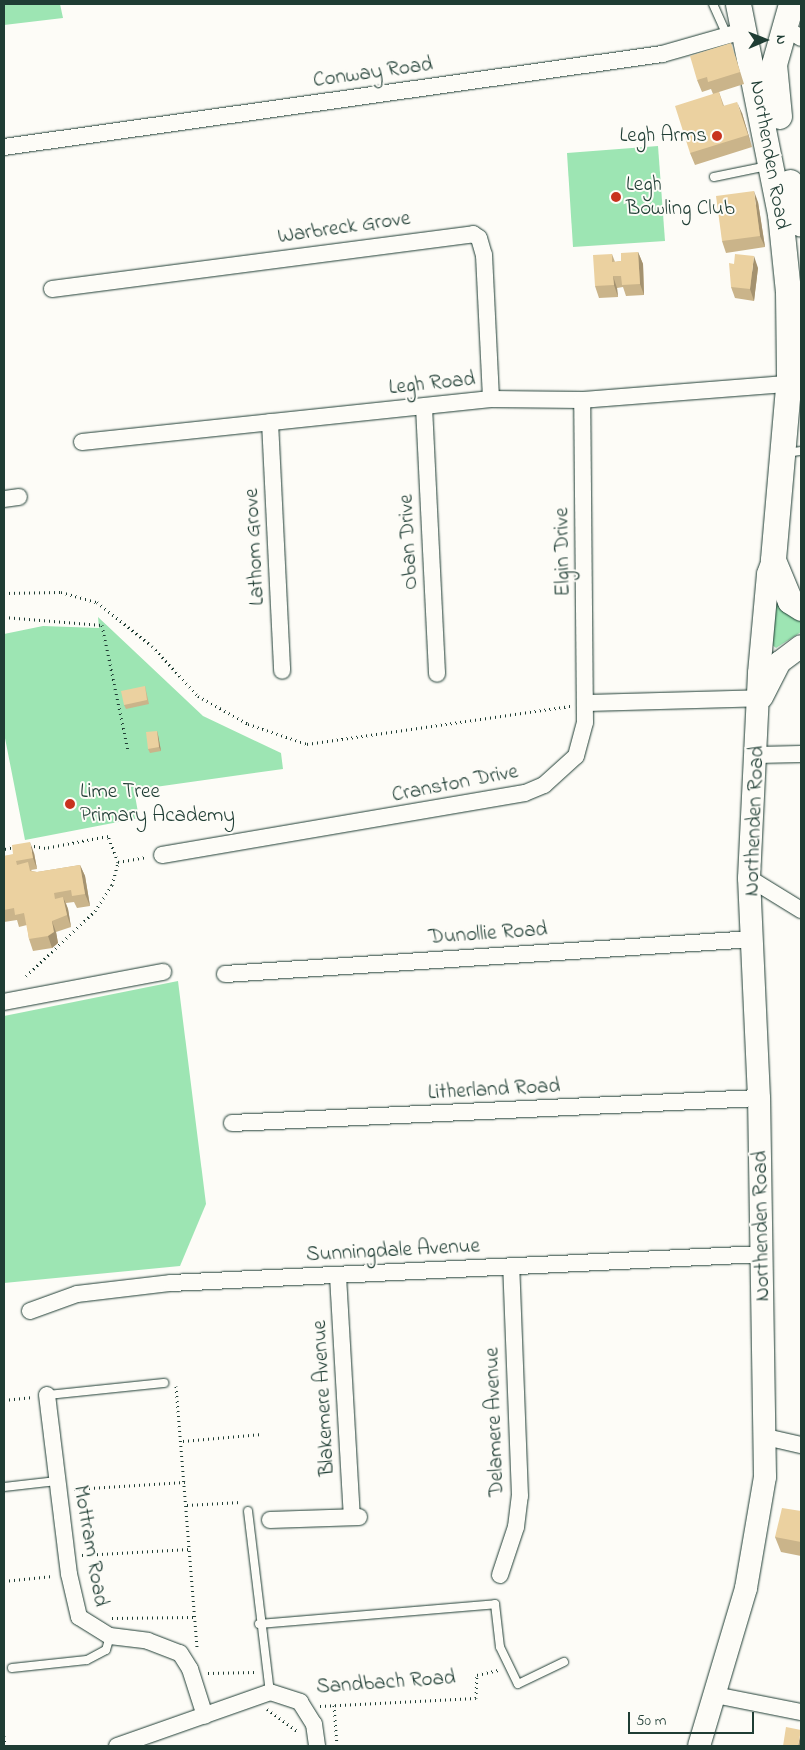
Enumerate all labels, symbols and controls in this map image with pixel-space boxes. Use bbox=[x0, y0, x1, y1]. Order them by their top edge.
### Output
north arrow bbox=[740, 15, 790, 65]
text: N bbox=[770, 35, 791, 45]
street label: Conway Road bbox=[312, 52, 434, 94]
street label: Northenden Road bbox=[743, 79, 795, 231]
place label: Legh Arms bbox=[620, 123, 707, 149]
marker: Legh Arms bbox=[711, 130, 723, 142]
place label: Legh Bowling Club bbox=[626, 172, 735, 222]
marker: Legh Bowling Club bbox=[610, 191, 622, 203]
street label: Warbreck Grove bbox=[276, 206, 412, 250]
street label: Legh Road bbox=[388, 367, 476, 401]
street label: Lathom Grove bbox=[239, 488, 271, 606]
street label: Oban Drive bbox=[394, 494, 424, 590]
street label: Elgin Drive bbox=[550, 507, 576, 597]
street label: Northenden Road bbox=[740, 745, 770, 897]
street label: Cranston Drive bbox=[390, 759, 520, 809]
place label: Lime Tree Primary Academy bbox=[80, 779, 235, 829]
marker: Lime Tree Primary Academy bbox=[64, 798, 76, 810]
street label: Dunollie Road bbox=[428, 917, 548, 951]
street label: Litherland Road bbox=[427, 1074, 561, 1106]
street label: Northenden Road bbox=[748, 1150, 776, 1302]
street label: Sunningdale Avenue bbox=[306, 1234, 480, 1268]
street label: Blakemere Avenue bbox=[307, 1319, 341, 1477]
street label: Delamere Avenue bbox=[480, 1347, 510, 1497]
street label: Mottram Road bbox=[67, 1483, 113, 1609]
street label: Sandbach Road bbox=[315, 1666, 457, 1700]
scale bar bbox=[630, 1702, 756, 1734]
text: 50 m bbox=[636, 1710, 666, 1732]

